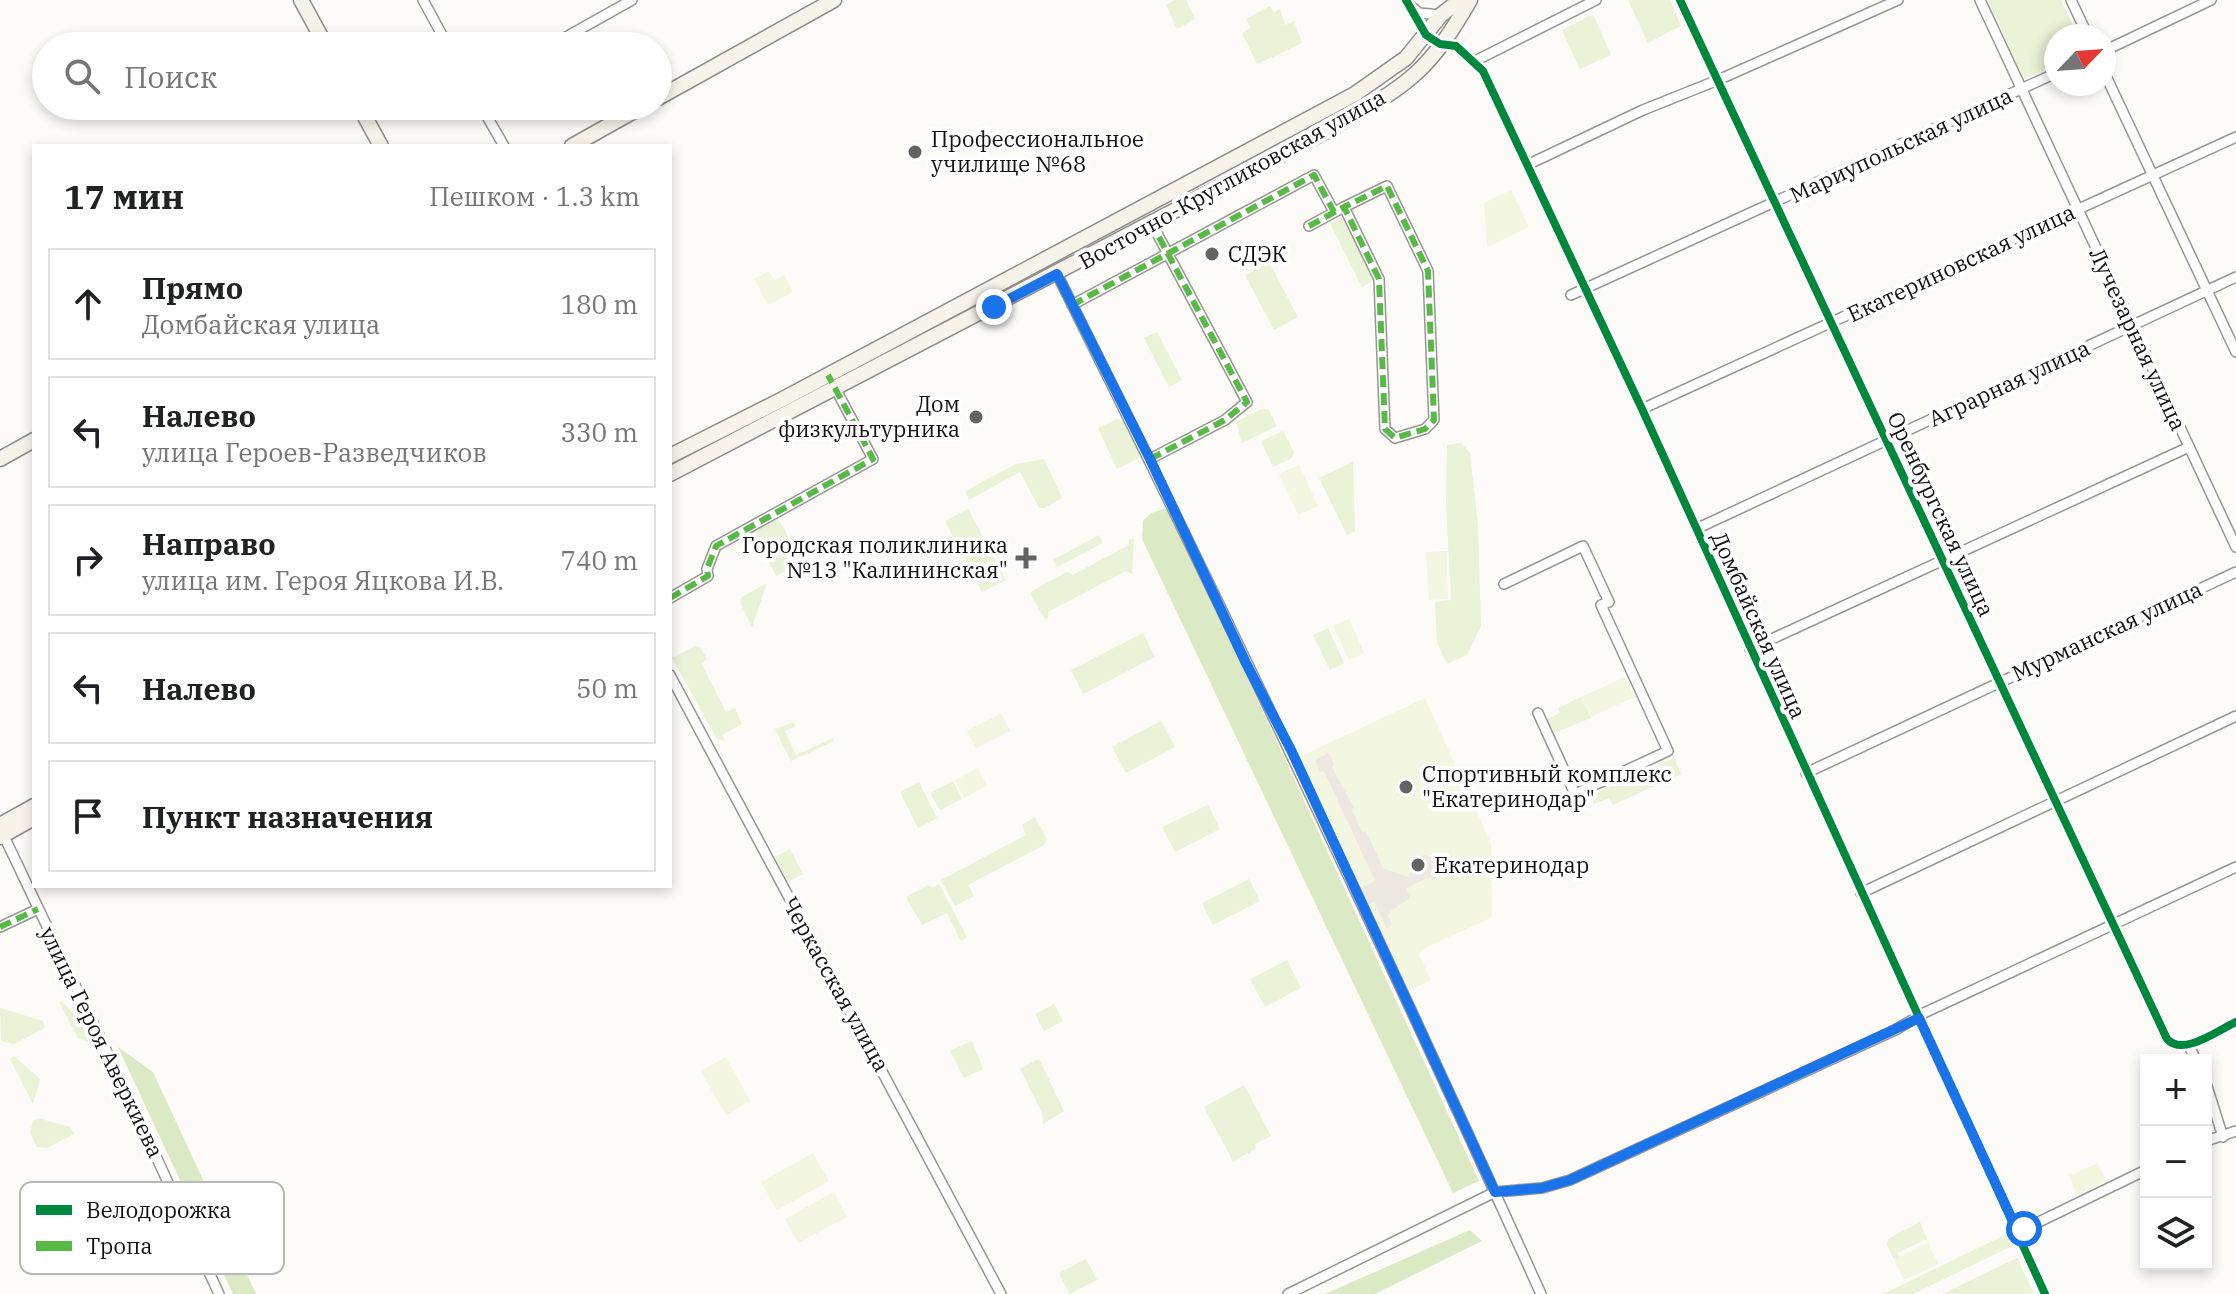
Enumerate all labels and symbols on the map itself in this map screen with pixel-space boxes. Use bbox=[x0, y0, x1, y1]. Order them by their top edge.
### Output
north arrow bbox=[2044, 24, 2116, 96]
street label: Мариупольская улица bbox=[1785, 80, 2017, 209]
street label: Восточно-Кругликовская улица bbox=[1073, 82, 1390, 275]
place label: Профессиональное училище №68 bbox=[931, 124, 1144, 178]
marker: Профессиональное училище №68 bbox=[906, 143, 924, 161]
street label: Екатериновская улица bbox=[1842, 197, 2079, 328]
place label: СДЭК bbox=[1228, 239, 1287, 268]
street label: Лучезарная улица bbox=[2083, 243, 2194, 435]
marker: СДЭК bbox=[1203, 245, 1221, 263]
route end bbox=[976, 289, 1012, 325]
street label: Аграрная улица bbox=[1924, 333, 2094, 433]
place label: Дом физкультурника bbox=[778, 389, 960, 443]
street label: Оренбургская улица bbox=[1881, 407, 2002, 621]
marker: Дом физкультурника bbox=[967, 408, 985, 426]
street label: Домбайская улица bbox=[1705, 527, 1814, 723]
place label: Городская поликлиника №13 "Калининская" bbox=[742, 530, 1008, 584]
marker: Городская поликлиника №13 "Калининская" bbox=[1015, 547, 1037, 569]
street label: Мурманская улица bbox=[2007, 574, 2207, 687]
place label: Спортивный комплекс "Екатеринодар" bbox=[1422, 759, 1672, 813]
marker: Спортивный комплекс "Екатеринодар" bbox=[1397, 778, 1415, 796]
place label: Екатеринодар bbox=[1434, 850, 1589, 879]
marker: Екатеринодар bbox=[1409, 856, 1427, 874]
street label: Черкасская улица bbox=[776, 891, 897, 1077]
street label: улица Героя Аверкиева bbox=[34, 921, 171, 1162]
legend bbox=[20, 1182, 284, 1274]
text: Велодорожка bbox=[86, 1195, 232, 1224]
route start bbox=[2006, 1211, 2042, 1247]
text: Тропа bbox=[86, 1231, 152, 1260]

